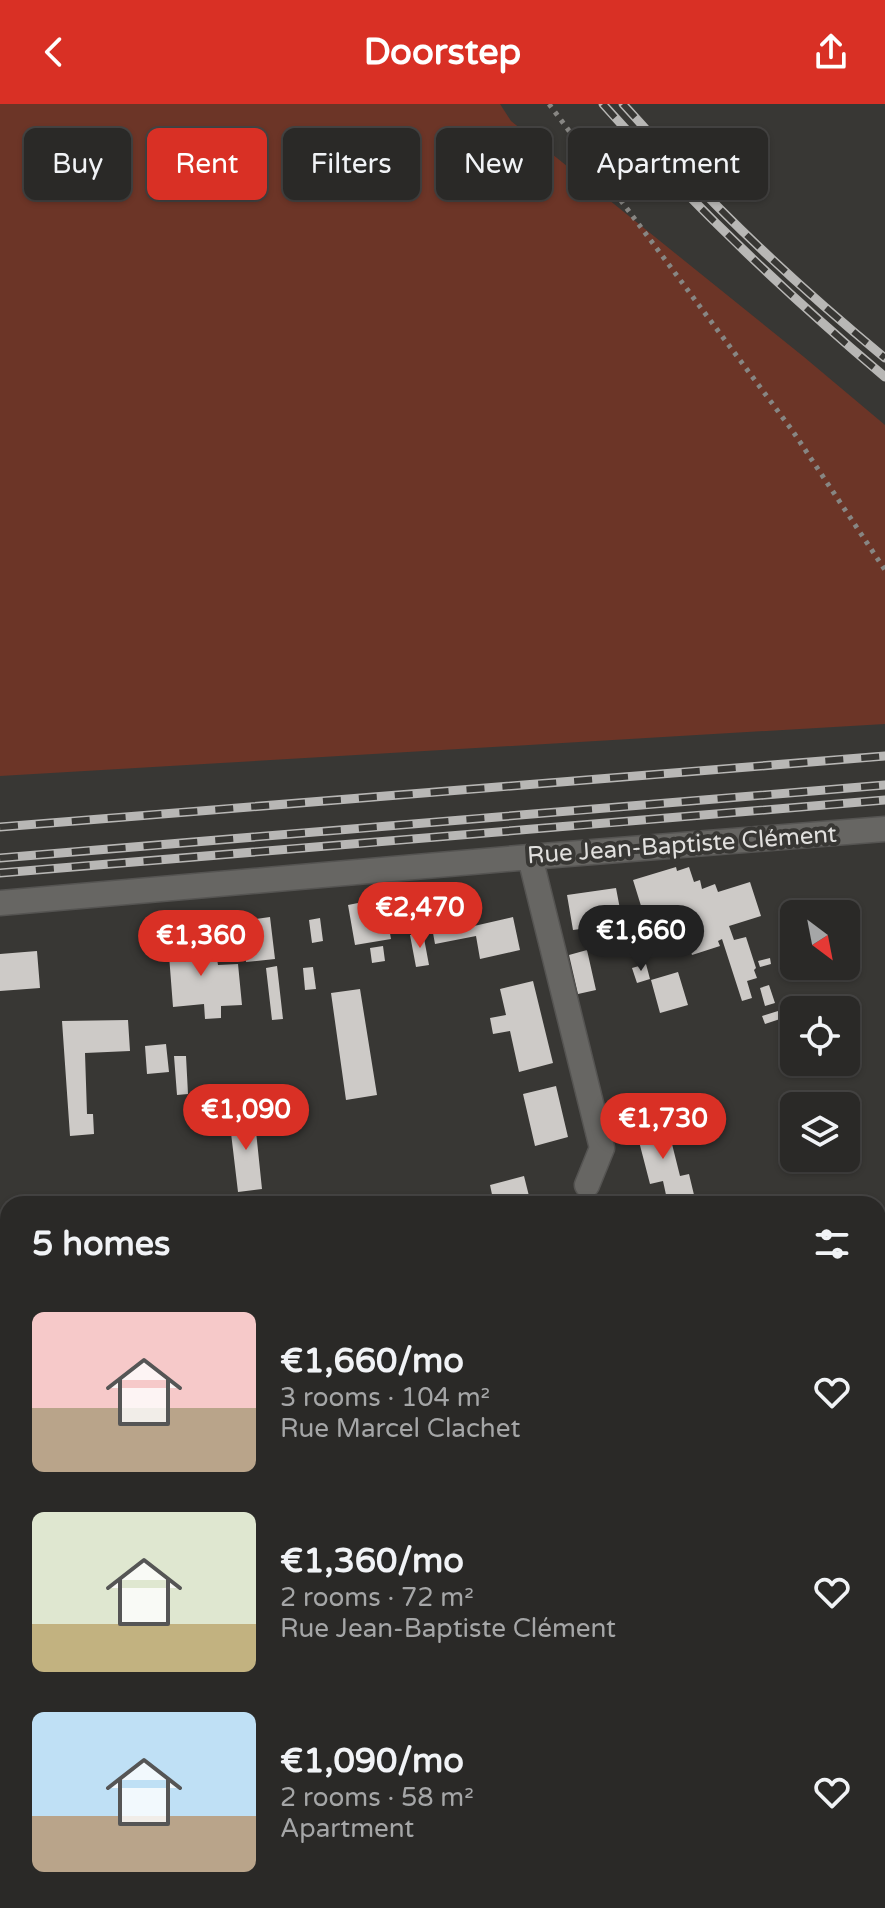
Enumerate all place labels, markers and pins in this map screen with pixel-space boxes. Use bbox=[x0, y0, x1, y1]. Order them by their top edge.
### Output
pin: €2,470 bbox=[355, 882, 485, 950]
pin: €1,660 bbox=[576, 905, 706, 973]
pin: €1,360 bbox=[136, 910, 266, 978]
pin: €1,090 bbox=[181, 1084, 311, 1152]
pin: €1,730 bbox=[598, 1093, 728, 1161]

